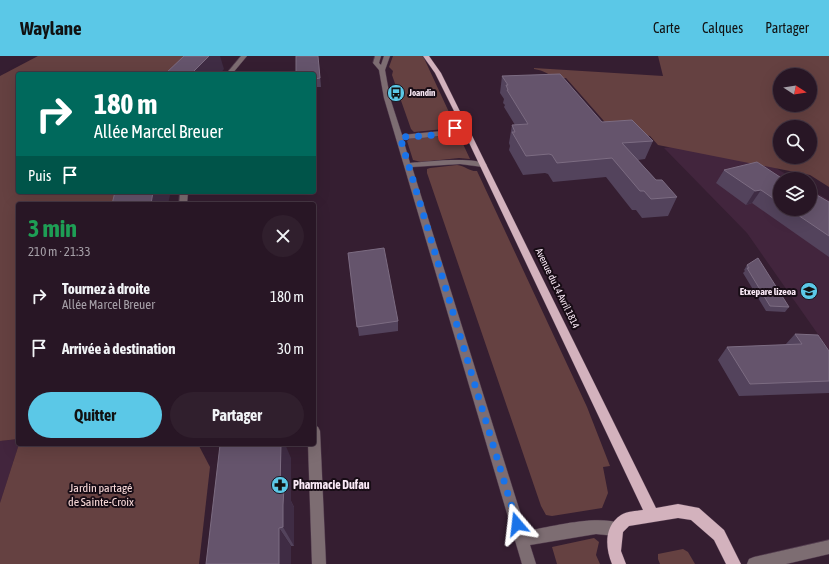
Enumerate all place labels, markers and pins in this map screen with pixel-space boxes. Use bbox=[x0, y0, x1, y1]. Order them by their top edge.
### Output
bus stop icon: Joandin bbox=[386, 83, 406, 103]
place label: Joandin bbox=[408, 88, 436, 98]
pin bbox=[438, 111, 472, 145]
school or university icon: Etxepare lizeoa bbox=[799, 281, 819, 301]
place label: Etxepare lizeoa bbox=[740, 286, 796, 297]
pharmacy icon: Pharmacie Dufau bbox=[270, 475, 290, 495]
place label: Pharmacie Dufau bbox=[293, 478, 370, 492]

